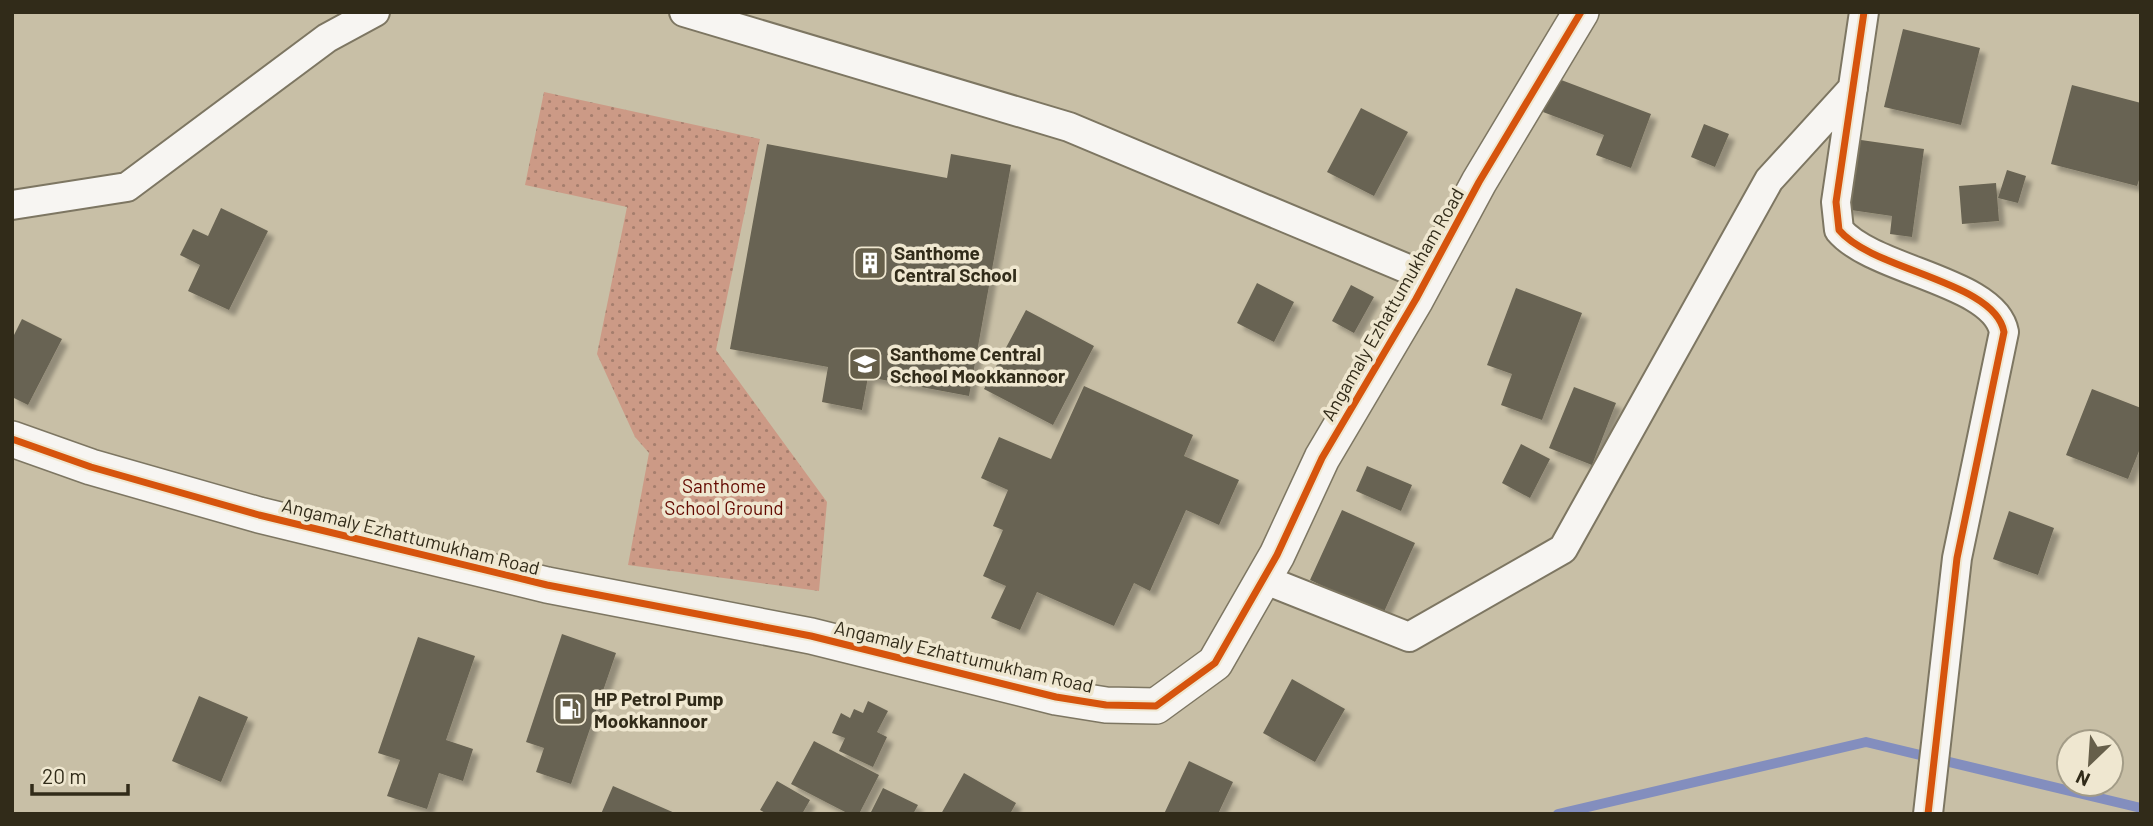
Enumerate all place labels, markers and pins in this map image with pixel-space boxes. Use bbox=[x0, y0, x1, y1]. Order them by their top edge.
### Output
place label: Santhome Central School bbox=[894, 241, 1017, 286]
building icon: Santhome Central School bbox=[851, 244, 889, 282]
place label: Santhome Central School Mookkannoor bbox=[890, 342, 1066, 387]
school or university icon: Santhome Central School Mookkannoor bbox=[846, 345, 884, 383]
place label: HP Petrol Pump Mookkannoor bbox=[594, 687, 724, 732]
fuel station icon: HP Petrol Pump Mookkannoor bbox=[551, 690, 589, 728]

